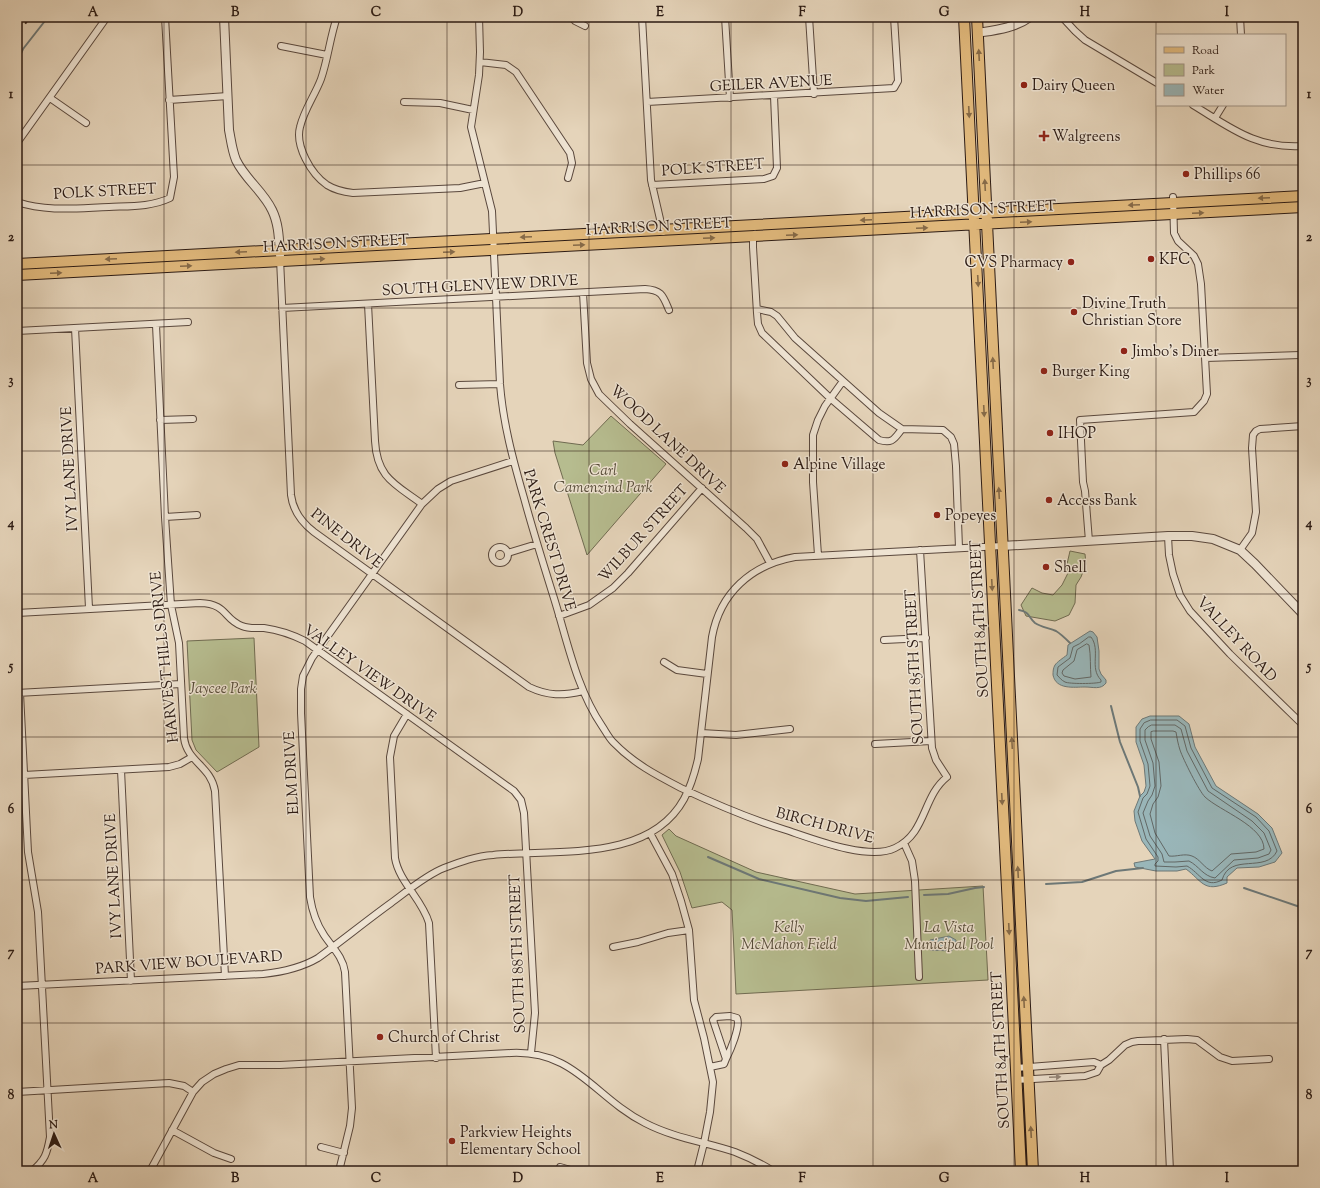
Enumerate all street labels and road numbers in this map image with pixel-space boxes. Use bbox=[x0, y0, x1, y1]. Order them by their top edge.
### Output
street label: GEILER AVENUE bbox=[709, 71, 833, 98]
street label: POLK STREET bbox=[661, 154, 766, 183]
street label: POLK STREET bbox=[53, 179, 158, 206]
street label: HARRISON STREET bbox=[910, 196, 1057, 225]
street label: HARRISON STREET bbox=[586, 213, 733, 242]
street label: HARRISON STREET bbox=[263, 230, 410, 259]
street label: SOUTH GLENVIEW DRIVE bbox=[381, 271, 579, 302]
street label: WOOD LANE DRIVE bbox=[605, 381, 729, 499]
street label: IVY LANE DRIVE bbox=[57, 406, 84, 532]
street label: PARK CREST DRIVE bbox=[517, 467, 580, 614]
street label: WILBUR STREET bbox=[594, 480, 694, 588]
street label: PINE DRIVE bbox=[306, 504, 387, 574]
street label: SOUTH 84TH STREET bbox=[966, 539, 995, 698]
street label: HARVEST HILLS DRIVE bbox=[146, 570, 185, 744]
street label: SOUTH 85TH STREET bbox=[901, 588, 930, 745]
street label: VALLEY ROAD bbox=[1191, 593, 1281, 687]
street label: VALLEY VIEW DRIVE bbox=[298, 620, 440, 728]
street label: ELM DRIVE bbox=[280, 731, 305, 815]
street label: BIRCH DRIVE bbox=[773, 803, 876, 850]
street label: IVY LANE DRIVE bbox=[101, 813, 128, 939]
street label: SOUTH 88TH STREET bbox=[505, 874, 532, 1034]
street label: PARK VIEW BOULEVARD bbox=[95, 946, 283, 981]
street label: SOUTH 84TH STREET bbox=[987, 970, 1016, 1129]

